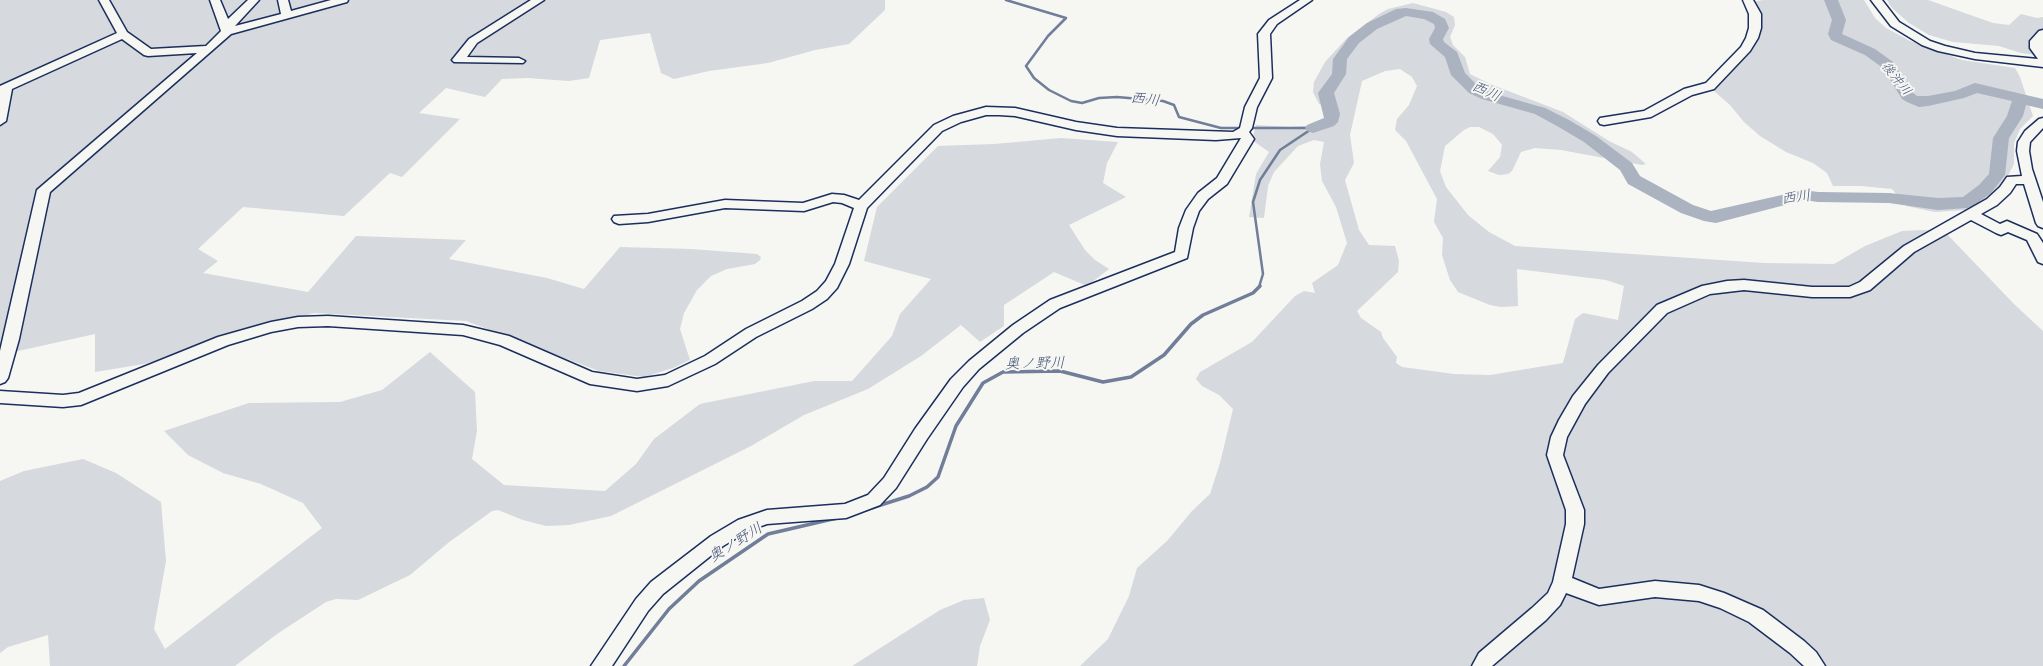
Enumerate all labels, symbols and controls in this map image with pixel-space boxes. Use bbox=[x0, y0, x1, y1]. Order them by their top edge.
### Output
water label: 後沖川 bbox=[1878, 59, 1914, 99]
water label: 西川 bbox=[1469, 78, 1503, 106]
water label: 西川 bbox=[1129, 89, 1161, 111]
water label: 西川 bbox=[1780, 187, 1812, 209]
water label: 奥ノ野川 bbox=[1005, 354, 1065, 374]
water label: 奥ノ野川 bbox=[706, 519, 766, 567]

